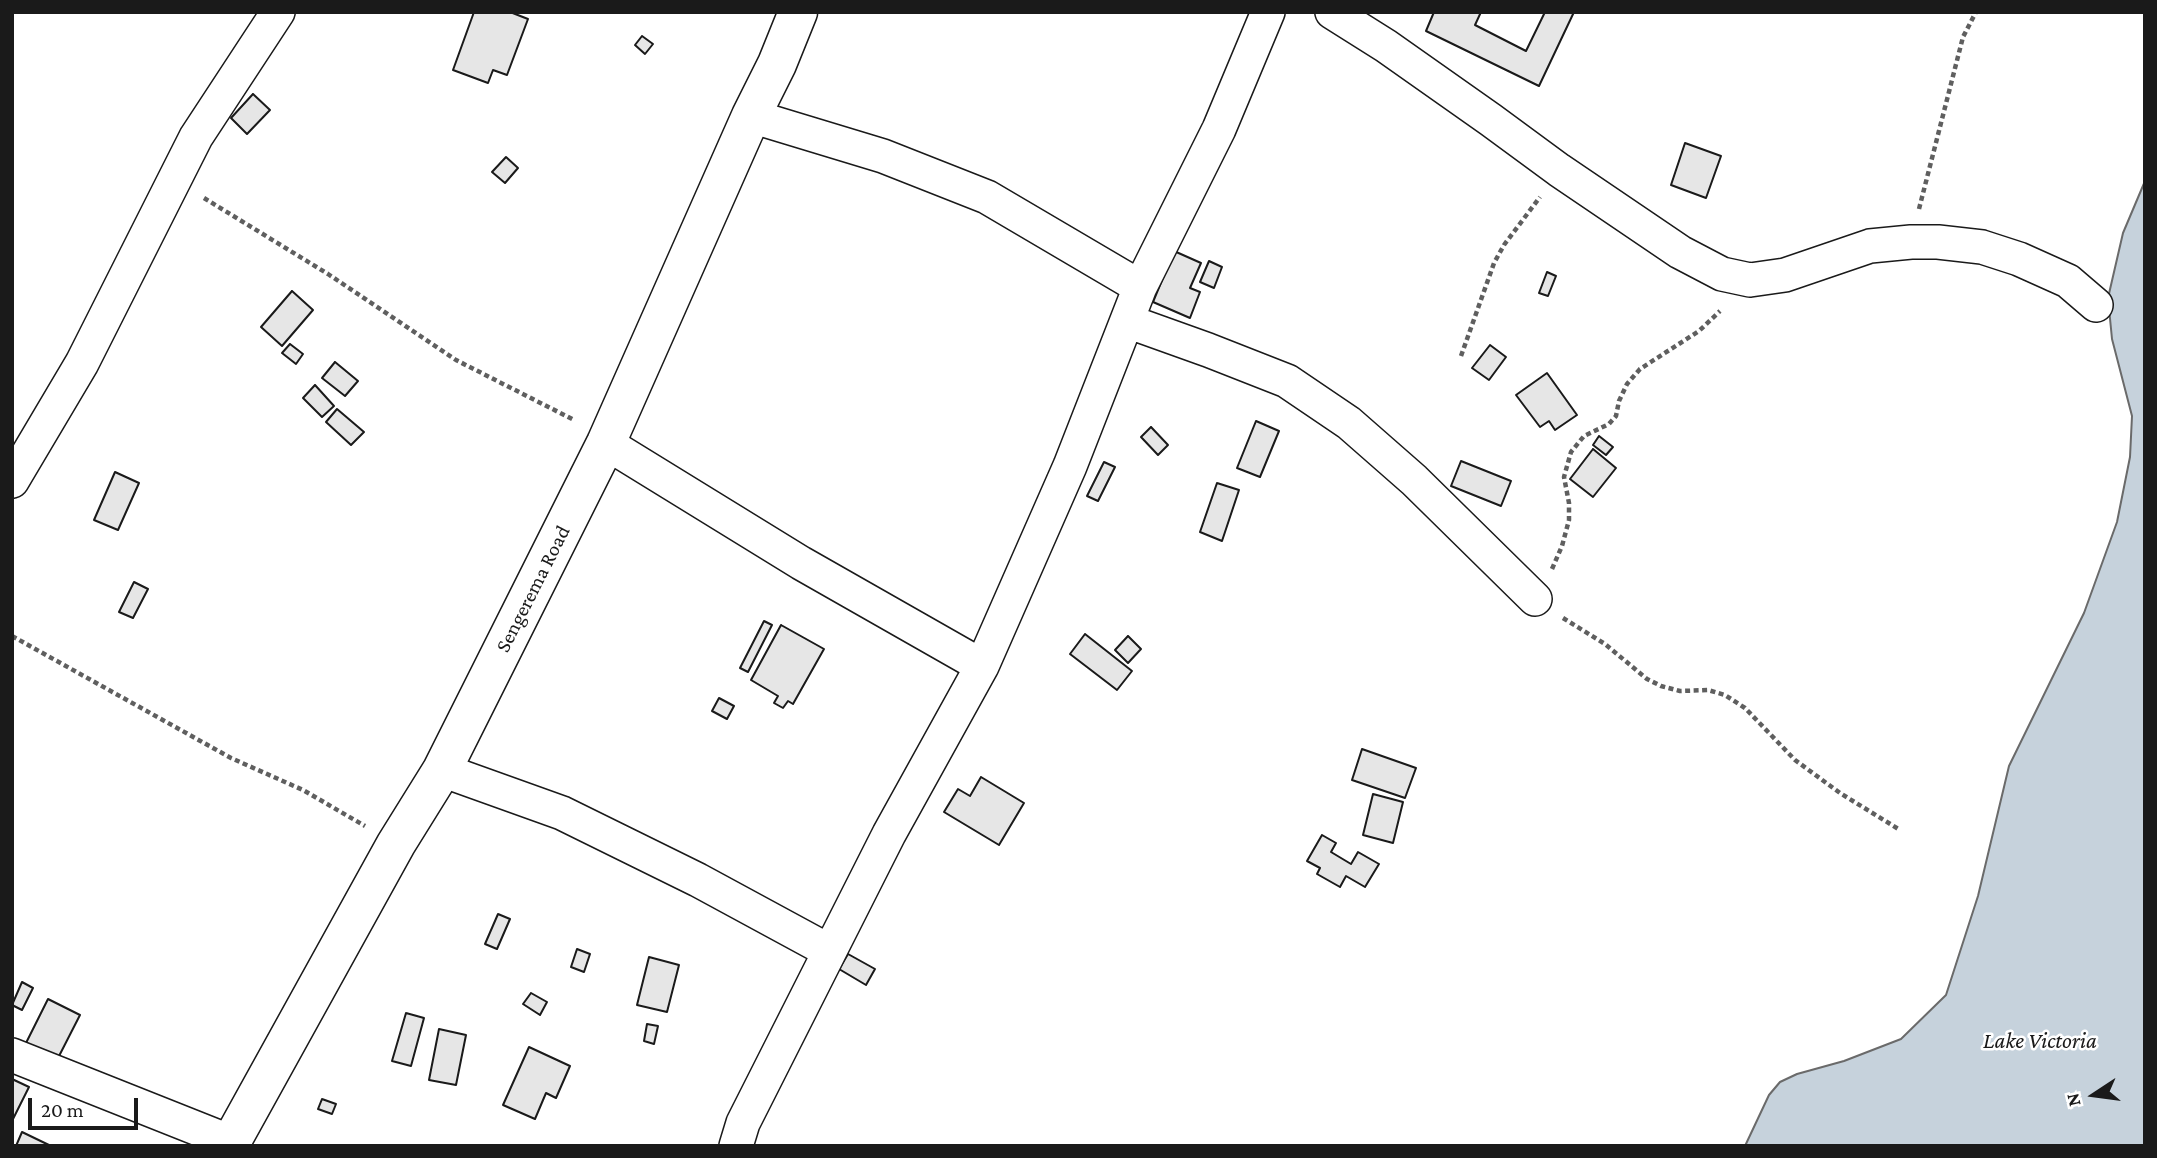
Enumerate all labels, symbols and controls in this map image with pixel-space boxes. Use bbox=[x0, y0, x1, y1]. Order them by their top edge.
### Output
street label: Sengerema Road bbox=[490, 521, 576, 657]
water label: Lake Victoria bbox=[1983, 1027, 2097, 1055]
north arrow bbox=[2059, 1060, 2129, 1130]
scale bar bbox=[32, 1084, 142, 1128]
text: N bbox=[2061, 1091, 2085, 1109]
text: 20 m bbox=[41, 1098, 84, 1122]

